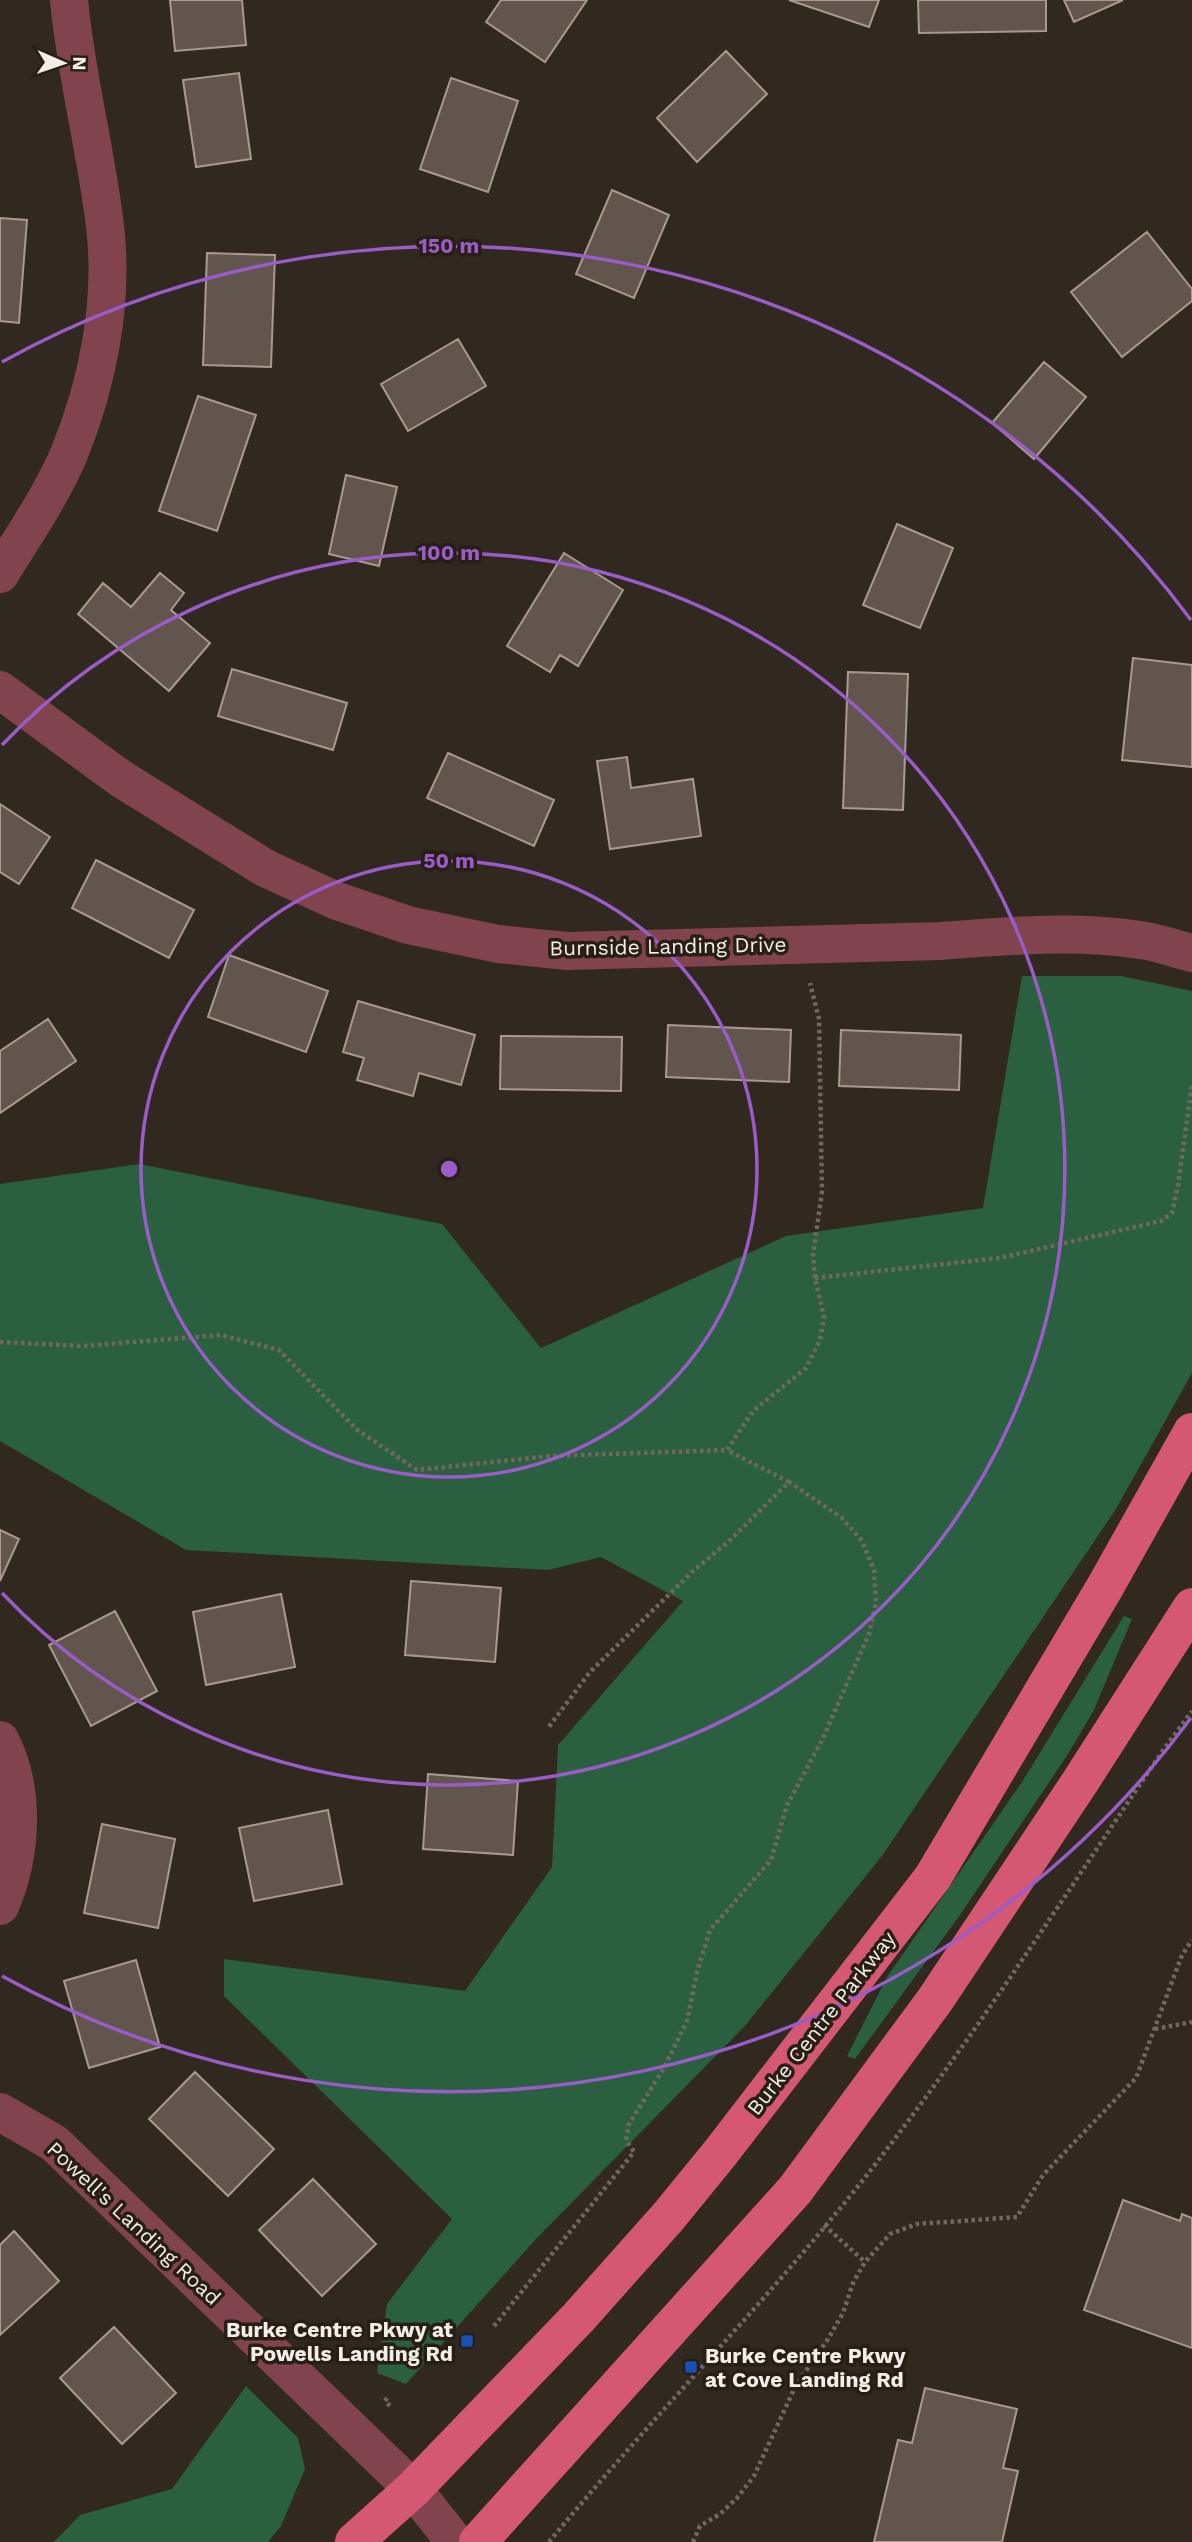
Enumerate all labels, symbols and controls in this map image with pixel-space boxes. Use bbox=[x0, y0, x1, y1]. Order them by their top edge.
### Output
north arrow bbox=[28, 28, 98, 98]
text: N bbox=[68, 56, 91, 71]
text: 150 m bbox=[419, 233, 479, 258]
text: 100 m bbox=[418, 540, 480, 565]
text: 50 m bbox=[423, 848, 475, 873]
street label: Burnside Landing Drive bbox=[549, 931, 787, 961]
centre of rings bbox=[437, 1157, 461, 1181]
street label: Burke Centre Parkway bbox=[741, 1926, 901, 2120]
street label: Powell's Landing Road bbox=[42, 2136, 226, 2310]
place label: Burke Centre Pkwy at Powells Landing Rd bbox=[226, 2317, 453, 2366]
marker: Burke Centre Pkwy at Powells Landing Rd bbox=[459, 2333, 475, 2349]
place label: Burke Centre Pkwy at Cove Landing Rd bbox=[705, 2343, 906, 2392]
marker: Burke Centre Pkwy at Cove Landing Rd bbox=[683, 2359, 699, 2375]

